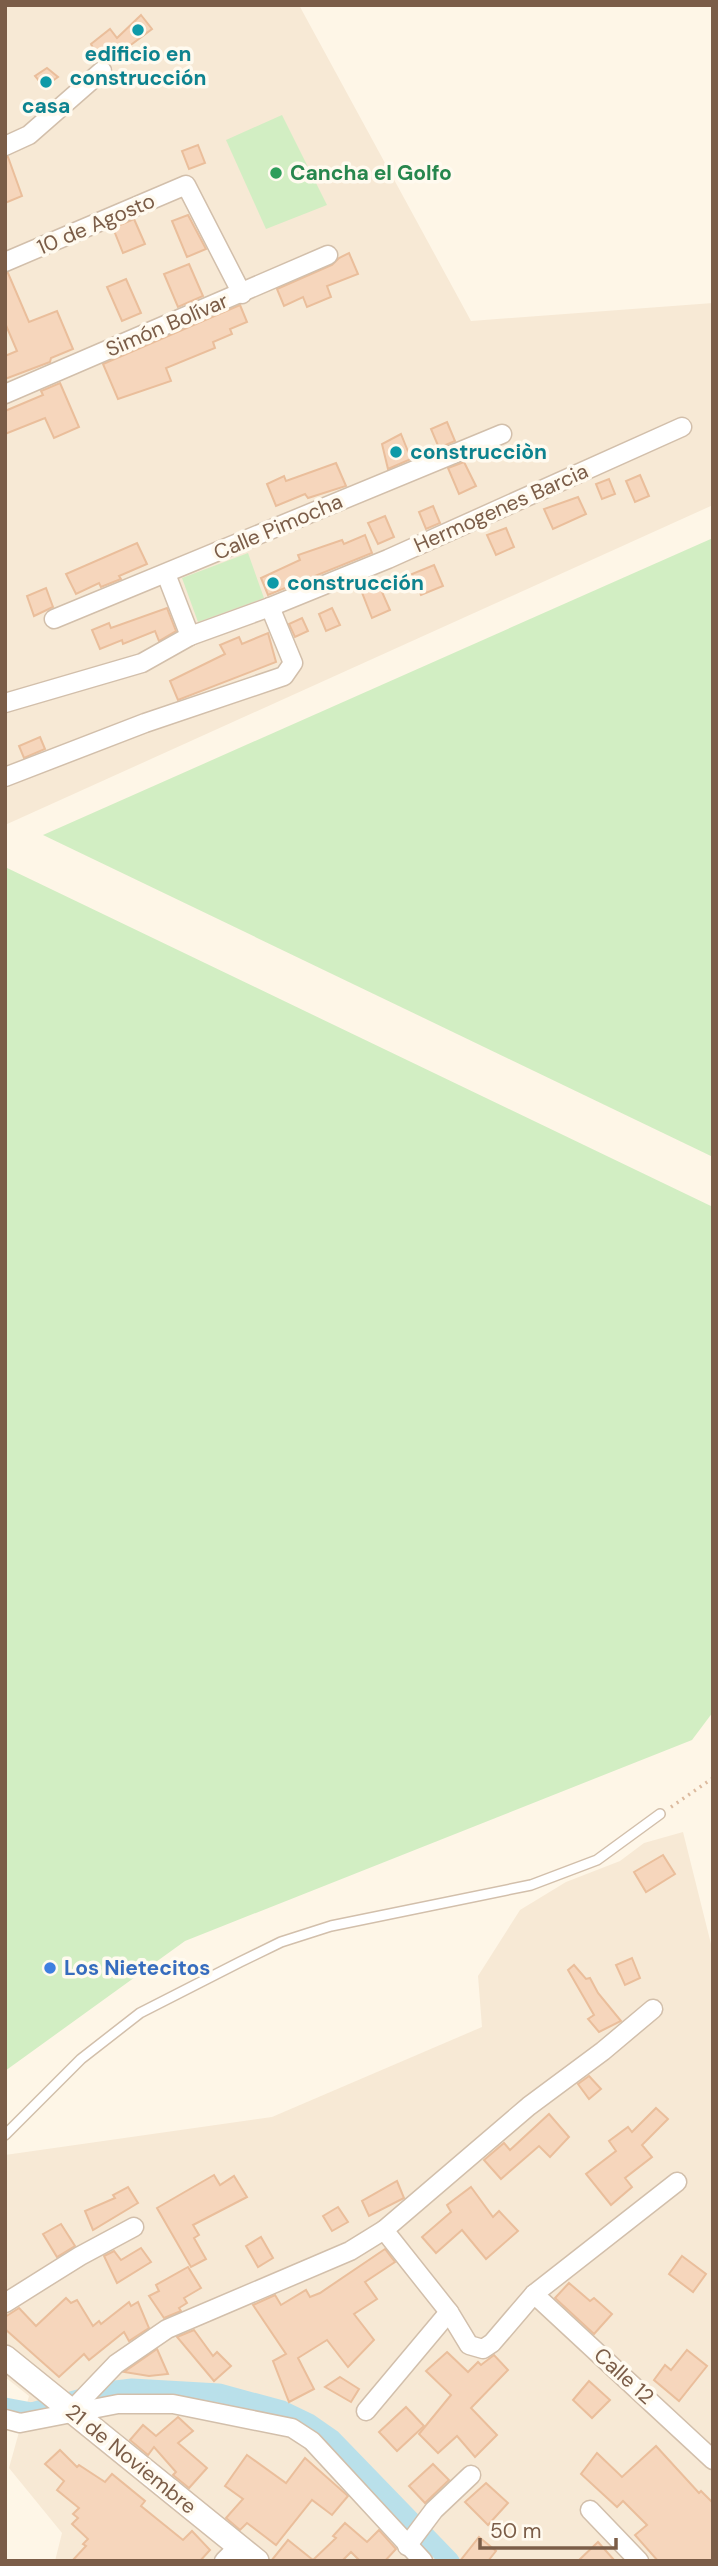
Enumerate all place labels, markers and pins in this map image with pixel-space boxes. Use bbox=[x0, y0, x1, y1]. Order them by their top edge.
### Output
marker: edificio en construcción bbox=[130, 22, 146, 38]
place label: edificio en construcción bbox=[69, 40, 207, 92]
marker: casa bbox=[38, 74, 54, 90]
place label: casa bbox=[22, 92, 70, 120]
place label: Cancha el Golfo bbox=[290, 159, 452, 187]
marker: Cancha el Golfo bbox=[268, 165, 284, 181]
place label: construcciòn bbox=[410, 438, 547, 466]
marker: construcciòn bbox=[388, 444, 404, 460]
place label: construcción bbox=[287, 569, 424, 597]
marker: construcción bbox=[265, 575, 281, 591]
place label: Los Nietecitos bbox=[64, 1954, 211, 1982]
marker: Los Nietecitos bbox=[42, 1960, 58, 1976]

